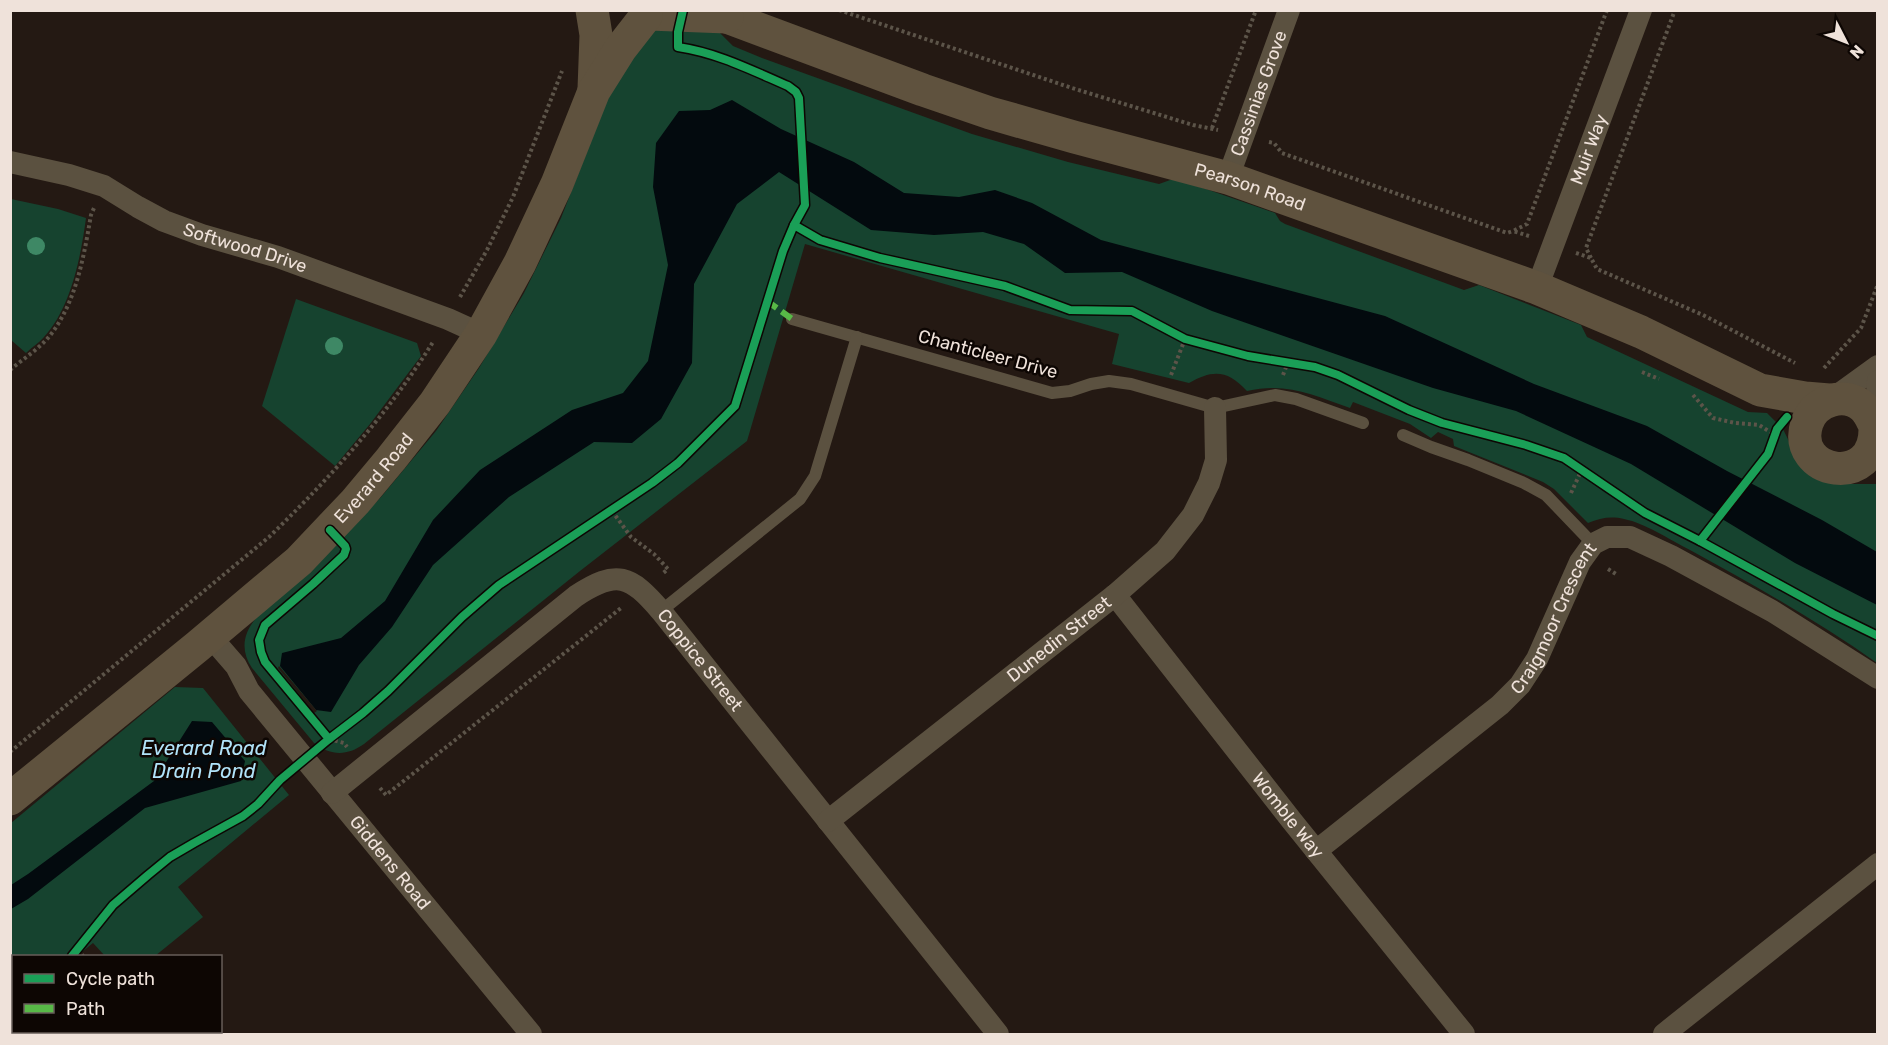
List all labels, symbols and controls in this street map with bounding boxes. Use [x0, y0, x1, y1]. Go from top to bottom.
north arrow [1816, 12, 1876, 72]
street label: Cassinias Grove [1226, 28, 1292, 159]
text: N [1846, 41, 1868, 62]
street label: Muir Way [1566, 111, 1612, 188]
street label: Pearson Road [1192, 159, 1309, 216]
street label: Softwood Drive [180, 218, 310, 278]
street label: Chanticleer Drive [916, 325, 1060, 383]
street label: Everard Road [329, 429, 418, 528]
street label: Craigmoor Crescent [1506, 538, 1601, 699]
street label: Dunedin Street [1002, 591, 1116, 687]
street label: Coppice Street [653, 604, 748, 716]
water label: Everard Road Drain Pond [141, 736, 268, 783]
street label: Womble Way [1247, 768, 1329, 863]
street label: Giddens Road [345, 811, 435, 914]
legend [12, 955, 222, 1033]
text: Cycle path [66, 968, 155, 990]
text: Path [66, 998, 105, 1020]

